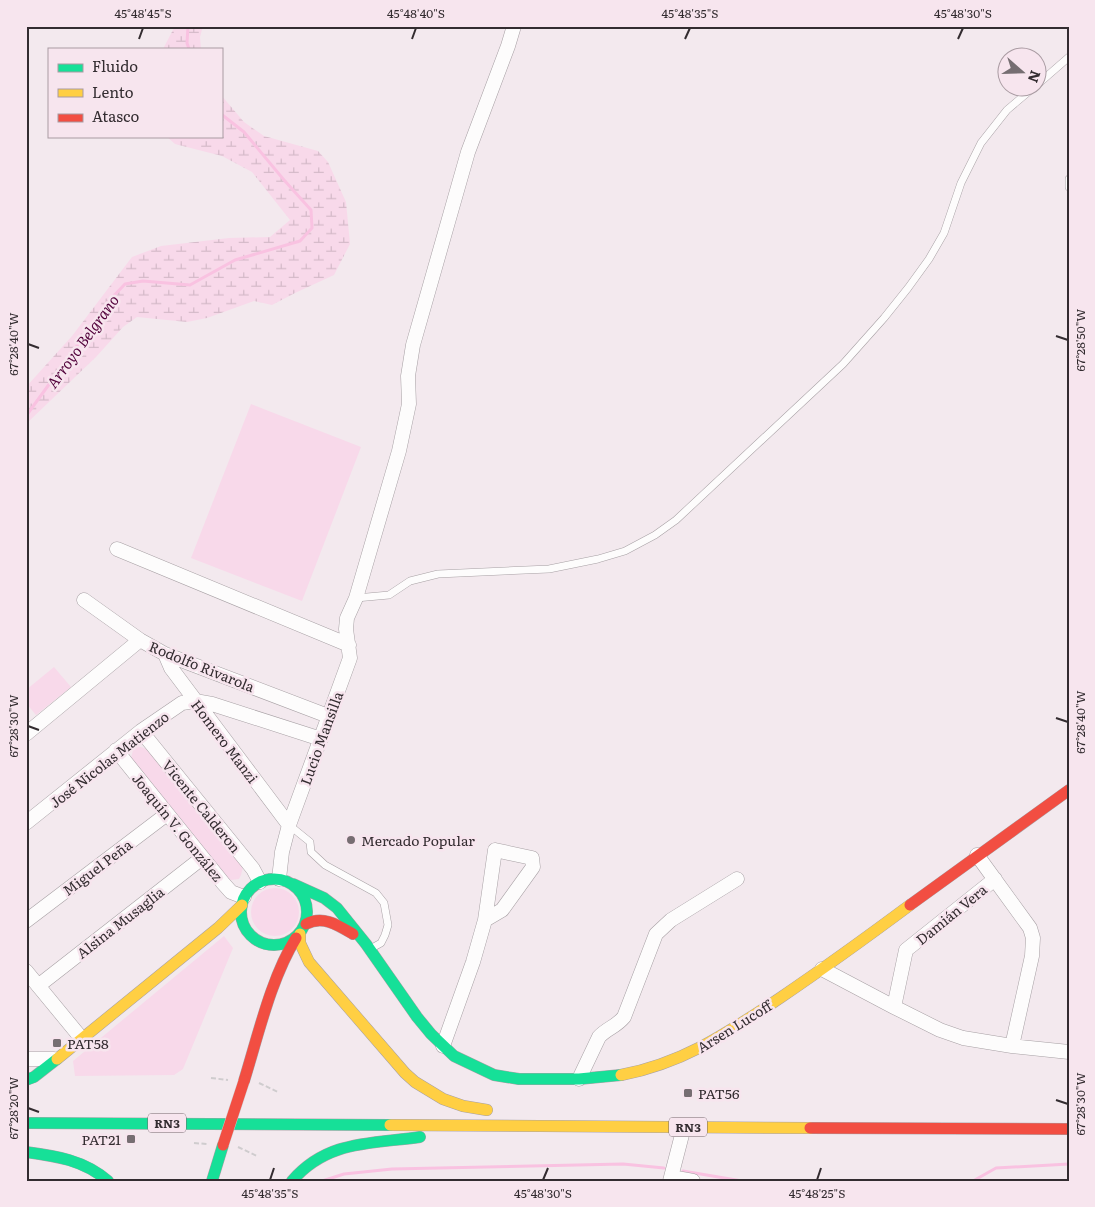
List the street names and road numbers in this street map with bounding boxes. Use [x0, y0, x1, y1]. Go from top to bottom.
street label: Rodolfo Rivarola [146, 636, 258, 696]
street label: Lucio Mansilla [295, 688, 347, 788]
street label: Homero Manzi [187, 695, 263, 787]
street label: José Nicolas Matienzo [45, 706, 173, 812]
street label: Vicente Calderon [158, 755, 246, 857]
street label: Joaquín V. González [128, 769, 228, 885]
street label: Miguel Peña [58, 834, 136, 900]
street label: Damián Vera [911, 879, 991, 949]
street label: Alsina Musaglia [72, 881, 168, 963]
street label: Arsen Lucoff [693, 995, 776, 1057]
road number: RN3 [148, 1114, 186, 1132]
road number: RN3 [669, 1118, 707, 1136]

